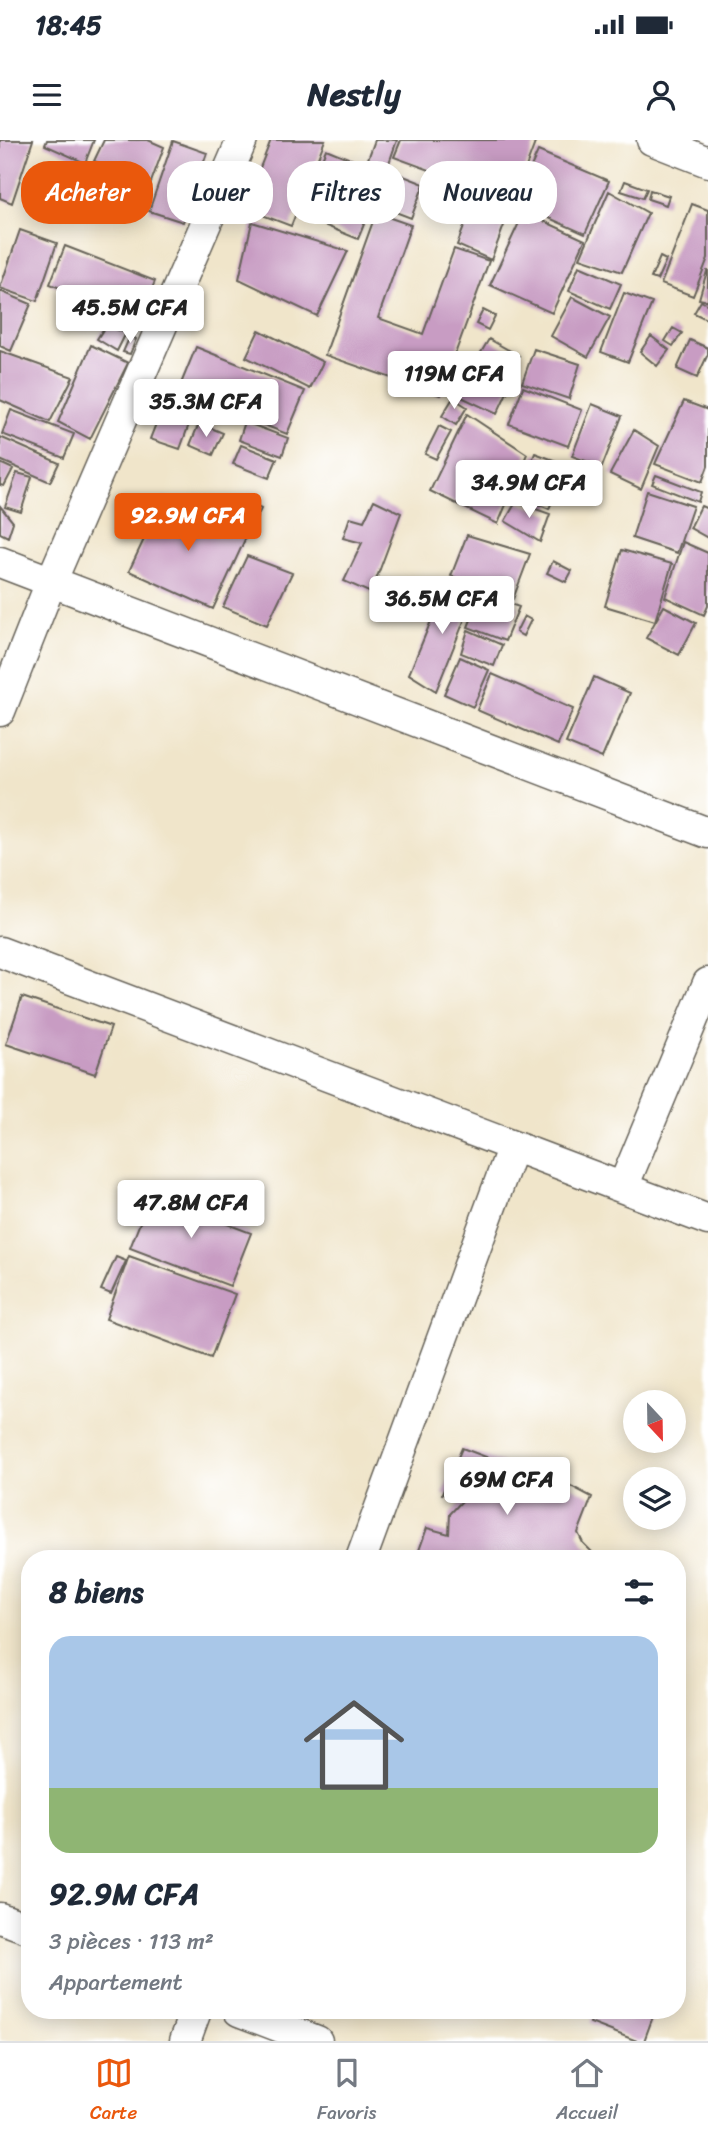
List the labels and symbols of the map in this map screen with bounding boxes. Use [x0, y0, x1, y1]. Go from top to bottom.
pin: 45.5M CFA [50, 286, 210, 345]
pin: 119M CFA [382, 352, 526, 411]
pin: 35.3M CFA [126, 380, 286, 439]
pin: 34.9M CFA [449, 460, 609, 520]
pin: 92.9M CFA [108, 494, 268, 553]
pin: 36.5M CFA [362, 576, 522, 636]
pin: 47.8M CFA [111, 1180, 271, 1240]
north arrow [623, 1390, 686, 1452]
pin: 69M CFA [442, 1458, 572, 1517]

